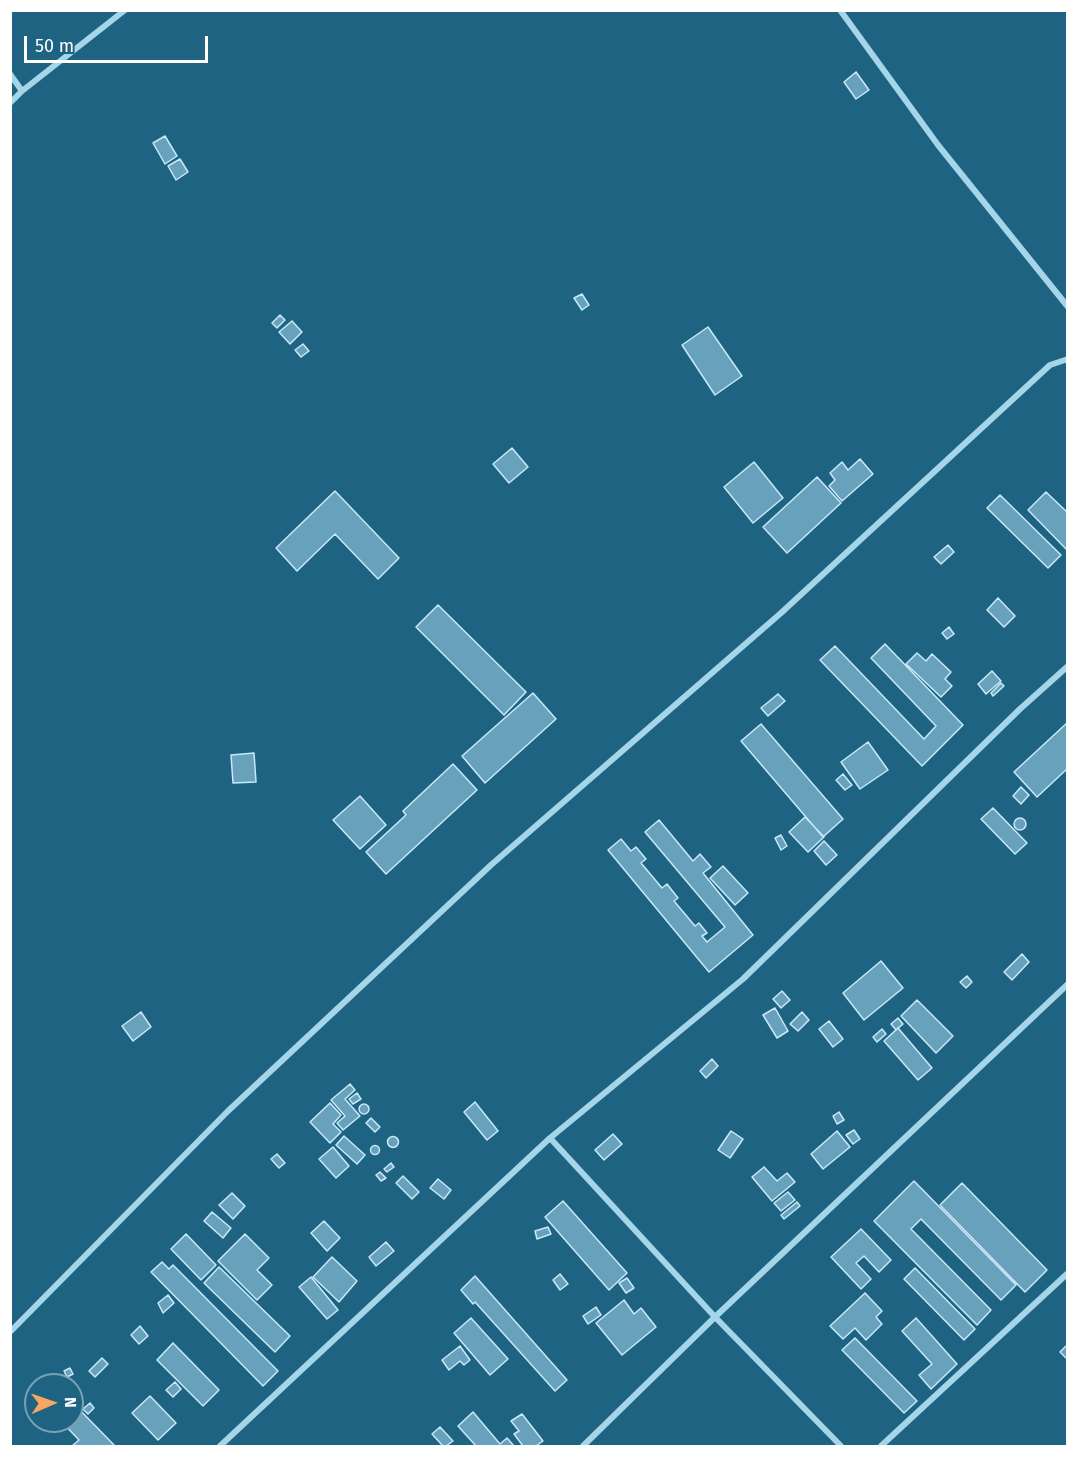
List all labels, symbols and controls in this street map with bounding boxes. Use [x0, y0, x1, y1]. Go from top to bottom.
scale bar [27, 24, 212, 62]
text: 50 m [35, 35, 74, 57]
north arrow [24, 1373, 84, 1433]
text: N [61, 1397, 80, 1408]

